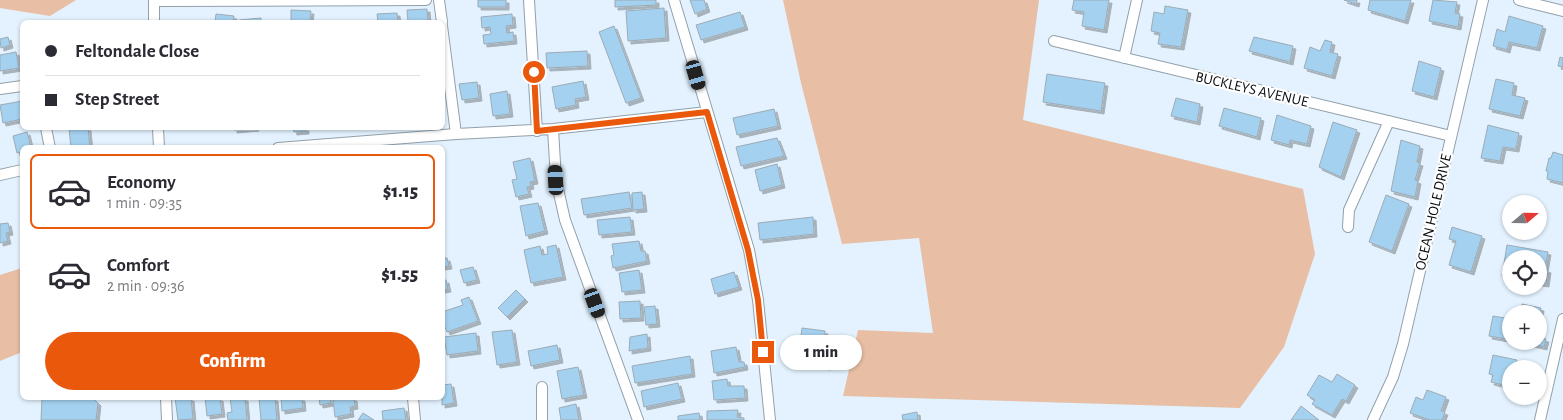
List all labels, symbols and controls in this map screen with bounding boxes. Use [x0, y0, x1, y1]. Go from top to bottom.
text: Feltondale Close [75, 42, 199, 61]
car [684, 59, 707, 91]
route start [523, 61, 545, 83]
street label: BUCKLEYS AVENUE [1194, 69, 1310, 110]
text: Step Street [75, 90, 159, 109]
street label: OCEAN HOLE DRIVE [1413, 152, 1454, 272]
car [547, 165, 564, 195]
icon: car [47, 169, 92, 214]
text: Economy [107, 173, 176, 192]
text: $1.15 [383, 182, 418, 201]
text: 1 min · 09:35 [107, 195, 182, 211]
north arrow [1502, 195, 1548, 240]
map controls [1502, 195, 1547, 405]
button: locate [1502, 250, 1547, 295]
icon: car [47, 252, 92, 297]
text: Comfort [107, 256, 169, 275]
text: $1.55 [381, 265, 418, 284]
text: 2 min · 09:36 [107, 278, 185, 294]
car [582, 286, 607, 320]
button: + [1502, 305, 1547, 350]
button: Confirm [45, 332, 420, 390]
callout: 1 min [780, 334, 863, 370]
route end [752, 341, 774, 363]
text: 1 min [804, 344, 838, 360]
button: − [1502, 360, 1547, 405]

